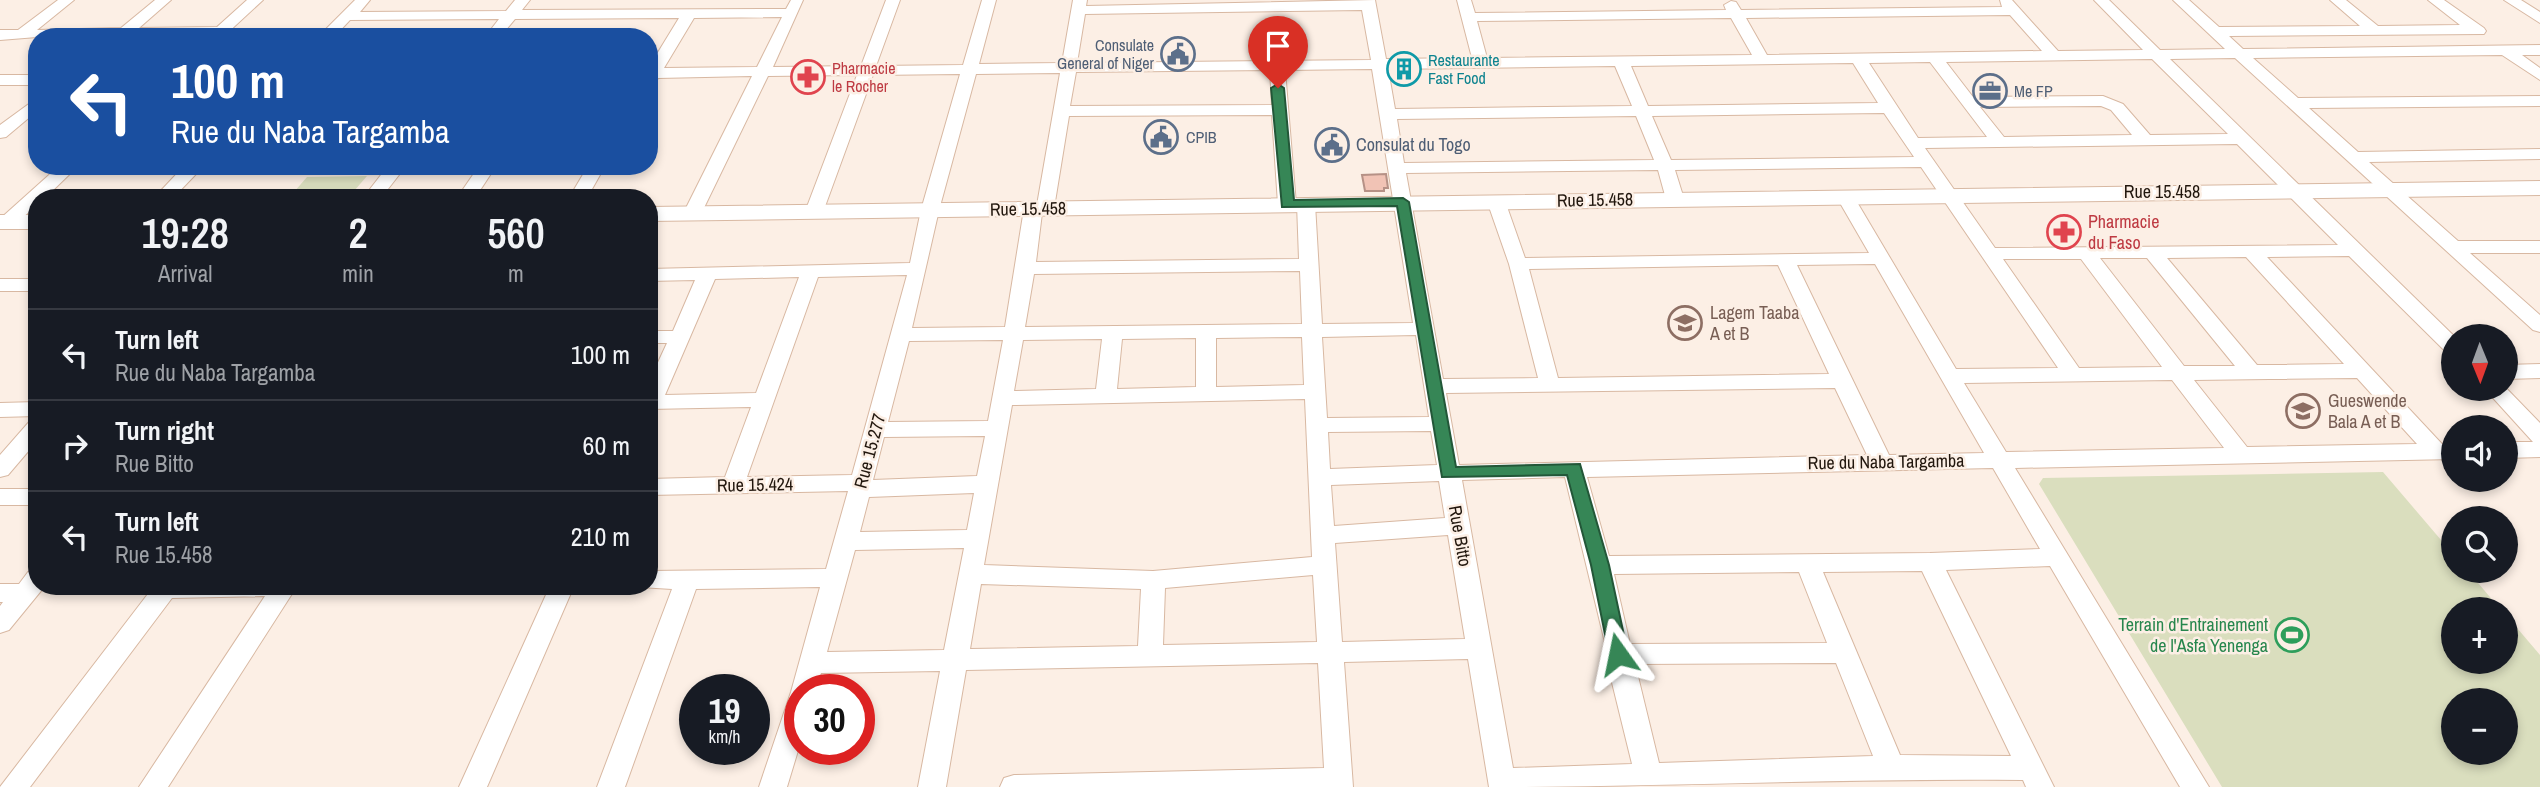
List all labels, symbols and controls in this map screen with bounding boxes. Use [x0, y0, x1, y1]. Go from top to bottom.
pin [1248, 16, 1308, 88]
icon: arrive [1259, 27, 1297, 65]
place label: Consulate General of Niger [1057, 34, 1155, 74]
public building icon: Consulate General of Niger [1159, 35, 1197, 73]
text: 100 m [171, 47, 285, 113]
place label: Restaurante Fast Food [1428, 49, 1499, 89]
building icon: Restaurante Fast Food [1385, 50, 1423, 88]
icon: left [56, 56, 147, 147]
place label: Pharmacie le Rocher [832, 57, 895, 97]
pharmacy icon: Pharmacie le Rocher [789, 58, 827, 96]
office icon: Me FP [1971, 72, 2009, 110]
place label: Me FP [2014, 80, 2053, 102]
text: Rue du Naba Targamba [171, 110, 450, 153]
public building icon: CPIB [1142, 118, 1180, 156]
place label: CPIB [1186, 126, 1217, 148]
public building icon: Consulat du Togo [1313, 126, 1351, 164]
place label: Consulat du Togo [1356, 132, 1471, 157]
street label: Rue 15.458 [2124, 179, 2200, 204]
street label: Rue 15.458 [1557, 186, 1633, 213]
street label: Rue 15.458 [990, 195, 1066, 222]
text: 19:28 [141, 205, 229, 261]
text: 2 [348, 205, 368, 261]
text: 560 [487, 205, 545, 261]
place label: Pharmacie du Faso [2088, 209, 2159, 255]
pharmacy icon: Pharmacie du Faso [2045, 213, 2083, 251]
text: Arrival [158, 258, 212, 289]
text: min [342, 258, 374, 289]
text: m [508, 258, 524, 289]
place label: Lagem Taaba A et B [1709, 300, 1799, 346]
school or university icon: Lagem Taaba A et B [1666, 304, 1704, 342]
text: Turn left [115, 322, 199, 357]
north arrow [2441, 324, 2518, 401]
map controls [2441, 324, 2518, 765]
icon: left [56, 336, 94, 374]
text: 100 m [571, 337, 630, 372]
text: Rue du Naba Targamba [115, 357, 315, 388]
place label: Gueswende Bala A et B [2328, 388, 2407, 434]
school or university icon: Gueswende Bala A et B [2284, 392, 2322, 430]
street label: Rue 15.277 [848, 411, 891, 491]
text: Turn right [115, 413, 214, 448]
button: sound [2441, 415, 2518, 492]
icon: right [56, 427, 94, 465]
text: 60 m [583, 428, 630, 463]
text: Rue Bitto [115, 448, 194, 479]
street label: Rue du Naba Targamba [1807, 448, 1965, 475]
street label: Rue 15.424 [717, 471, 793, 498]
street label: Rue Bitto [1443, 503, 1478, 568]
text: Turn left [115, 504, 199, 539]
button: search [2441, 506, 2518, 583]
icon: left [56, 518, 94, 556]
text: 210 m [571, 519, 630, 554]
text: Rue 15.458 [115, 539, 213, 570]
button: + [2441, 597, 2518, 674]
place label: Terrain d'Entrainement de l'Asfa Yenenga [2118, 612, 2268, 658]
sports icon: Terrain d'Entrainement de l'Asfa Yenenga [2273, 616, 2311, 654]
position arrow [1581, 617, 1655, 691]
speed limit sign: 30 [784, 674, 875, 765]
text: 19 [709, 687, 740, 734]
button: − [2441, 688, 2518, 765]
text: km/h [709, 724, 741, 749]

